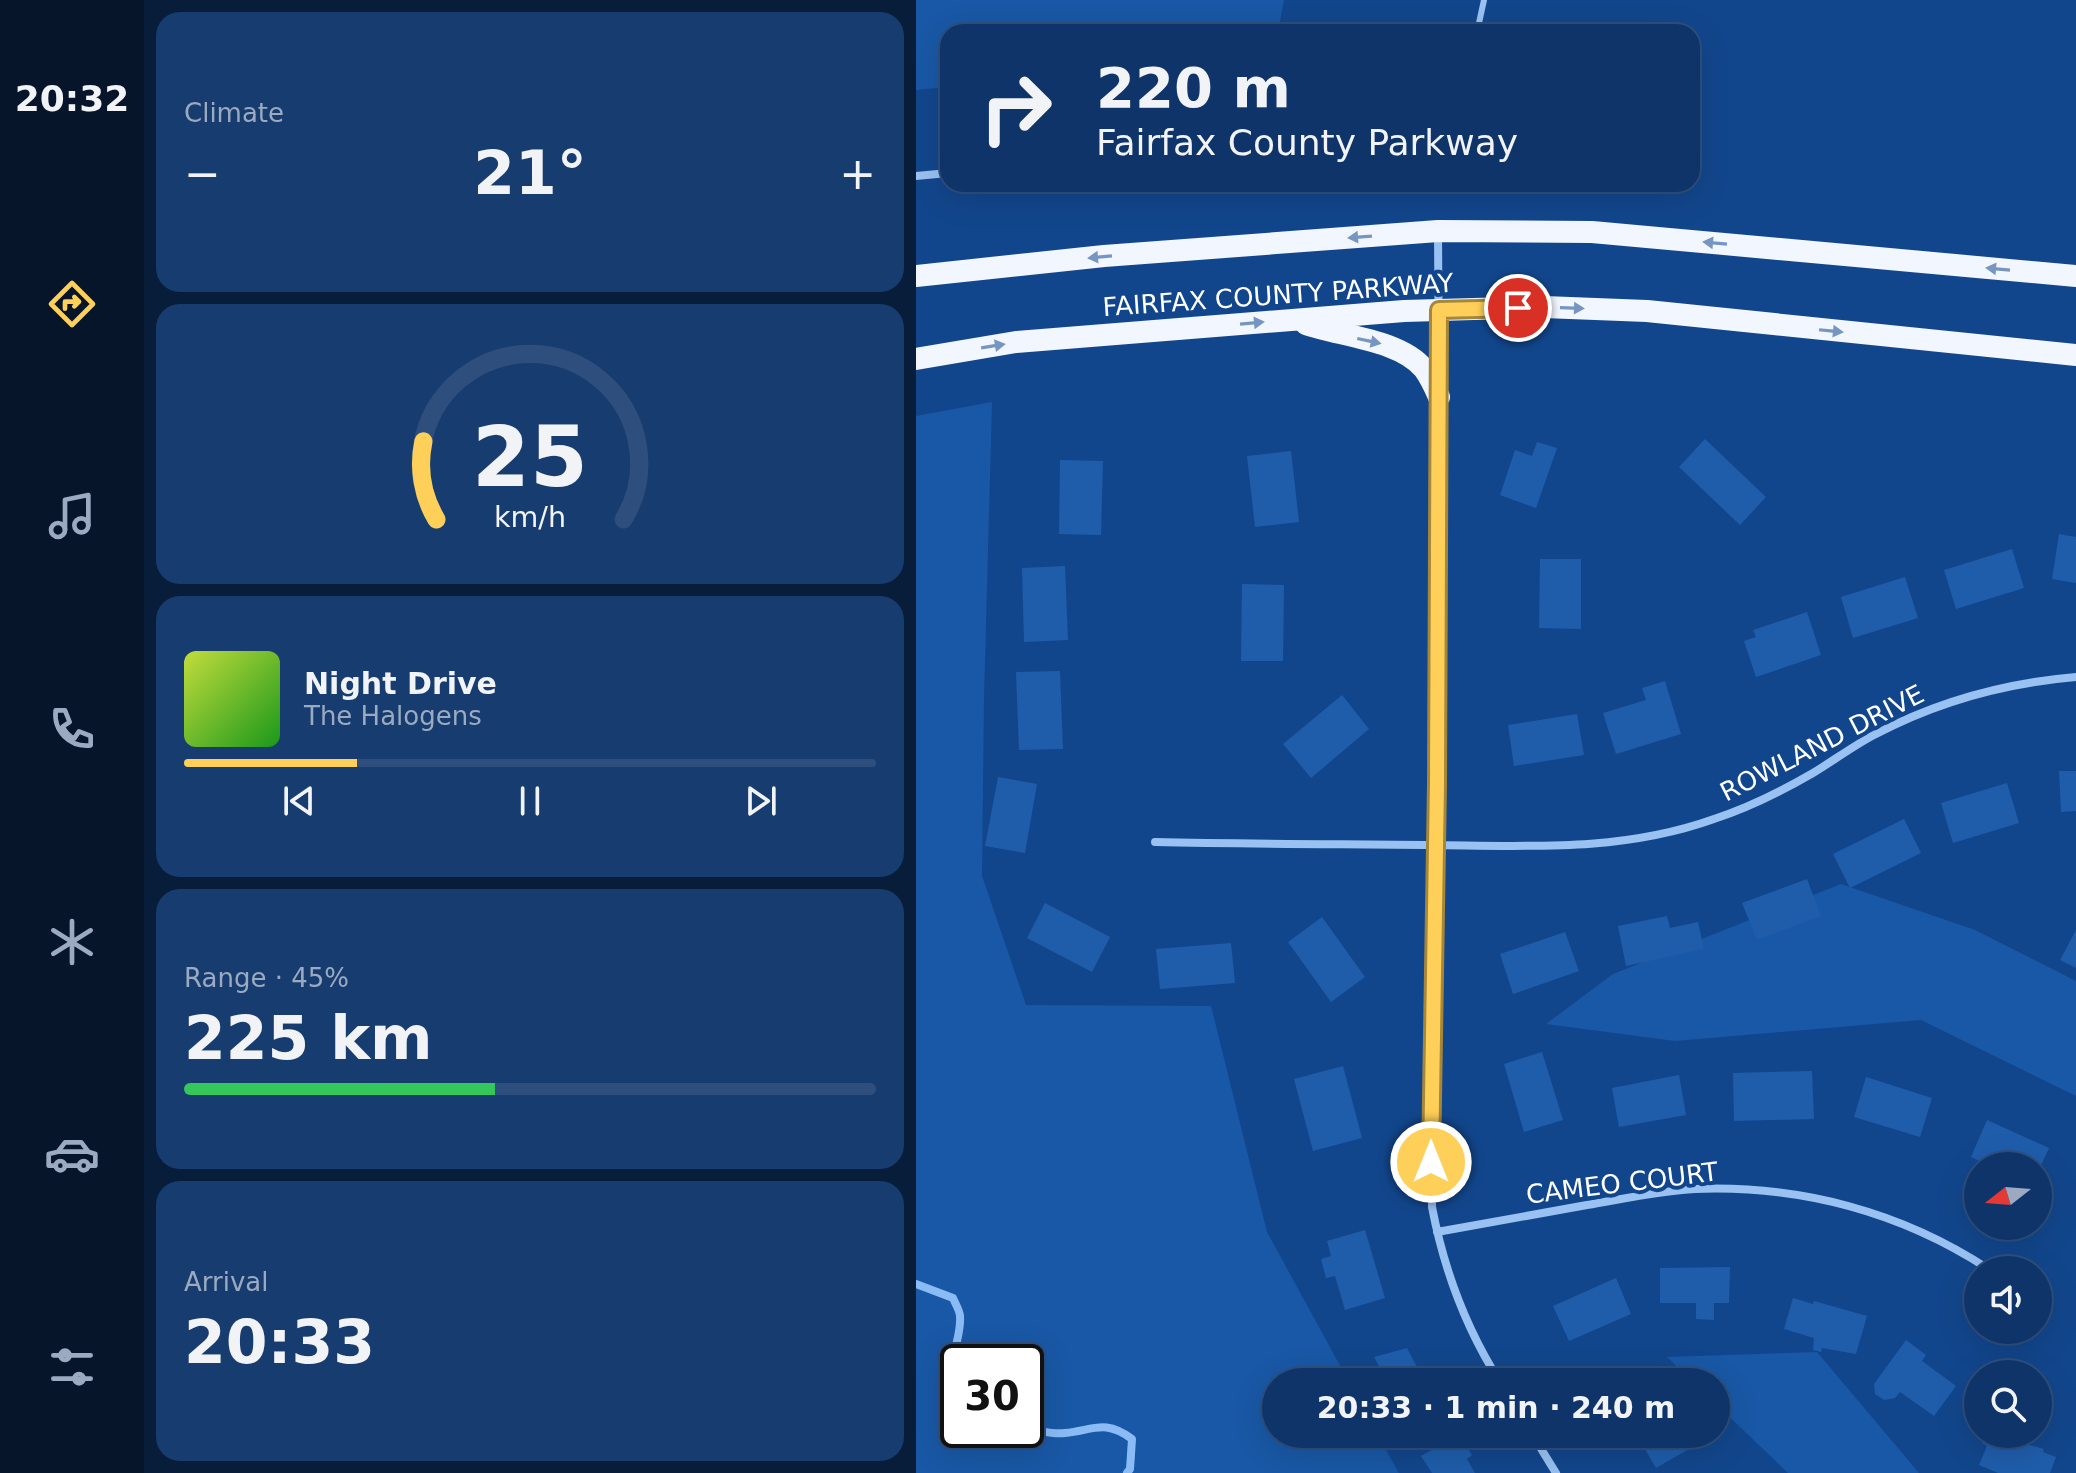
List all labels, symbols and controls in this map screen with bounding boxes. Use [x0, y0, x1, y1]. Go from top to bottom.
text: 220 m [1096, 55, 1291, 120]
icon: right [964, 56, 1068, 160]
text: 20:32 [15, 78, 129, 119]
text: Climate [184, 98, 284, 128]
text: Fairfax County Parkway [1096, 122, 1518, 163]
text: 21° [473, 138, 587, 208]
text: − [184, 148, 221, 199]
text: + [839, 148, 876, 199]
one-way arrow [1347, 231, 1372, 244]
one-way arrow [1702, 237, 1727, 250]
one-way arrow [1088, 250, 1113, 263]
one-way arrow [1985, 262, 2010, 275]
street label: FAIRFAX COUNTY PARKWAY [1102, 268, 1455, 322]
pin [1484, 274, 1552, 342]
icon: directions [44, 276, 100, 332]
icon: arrive [1496, 286, 1540, 330]
one-way arrow [1560, 302, 1585, 315]
one-way arrow [1240, 317, 1265, 330]
one-way arrow [1819, 325, 1844, 338]
one-way arrow [1357, 335, 1382, 348]
one-way arrow [981, 339, 1006, 352]
text: 25 [472, 409, 588, 506]
icon: music [44, 488, 100, 544]
text: km/h [494, 500, 566, 534]
text: Night Drive [304, 666, 497, 701]
street label: ROWLAND DRIVE [1715, 679, 1929, 807]
icon: phone [44, 701, 100, 757]
text: The Halogens [304, 701, 482, 731]
icon: previous [277, 779, 321, 823]
icon: pause [508, 779, 552, 823]
icon: next [739, 779, 783, 823]
icon: climate [44, 914, 100, 970]
text: Range · 45% [184, 963, 349, 993]
text: 225 km [184, 1003, 433, 1073]
position arrow [1389, 1120, 1473, 1204]
icon: car [44, 1126, 100, 1182]
north arrow [1964, 1152, 2052, 1240]
map controls [1964, 1152, 2052, 1448]
street label: CAMEO COURT [1524, 1156, 1720, 1210]
button: sound [1964, 1256, 2052, 1344]
text: Arrival [184, 1267, 268, 1297]
text: 20:33 [184, 1307, 375, 1377]
icon: filters [44, 1339, 100, 1395]
speed limit sign: 30 [940, 1344, 1044, 1448]
button: search [1964, 1360, 2052, 1448]
text: 20:33 · 1 min · 240 m [1317, 1390, 1675, 1425]

